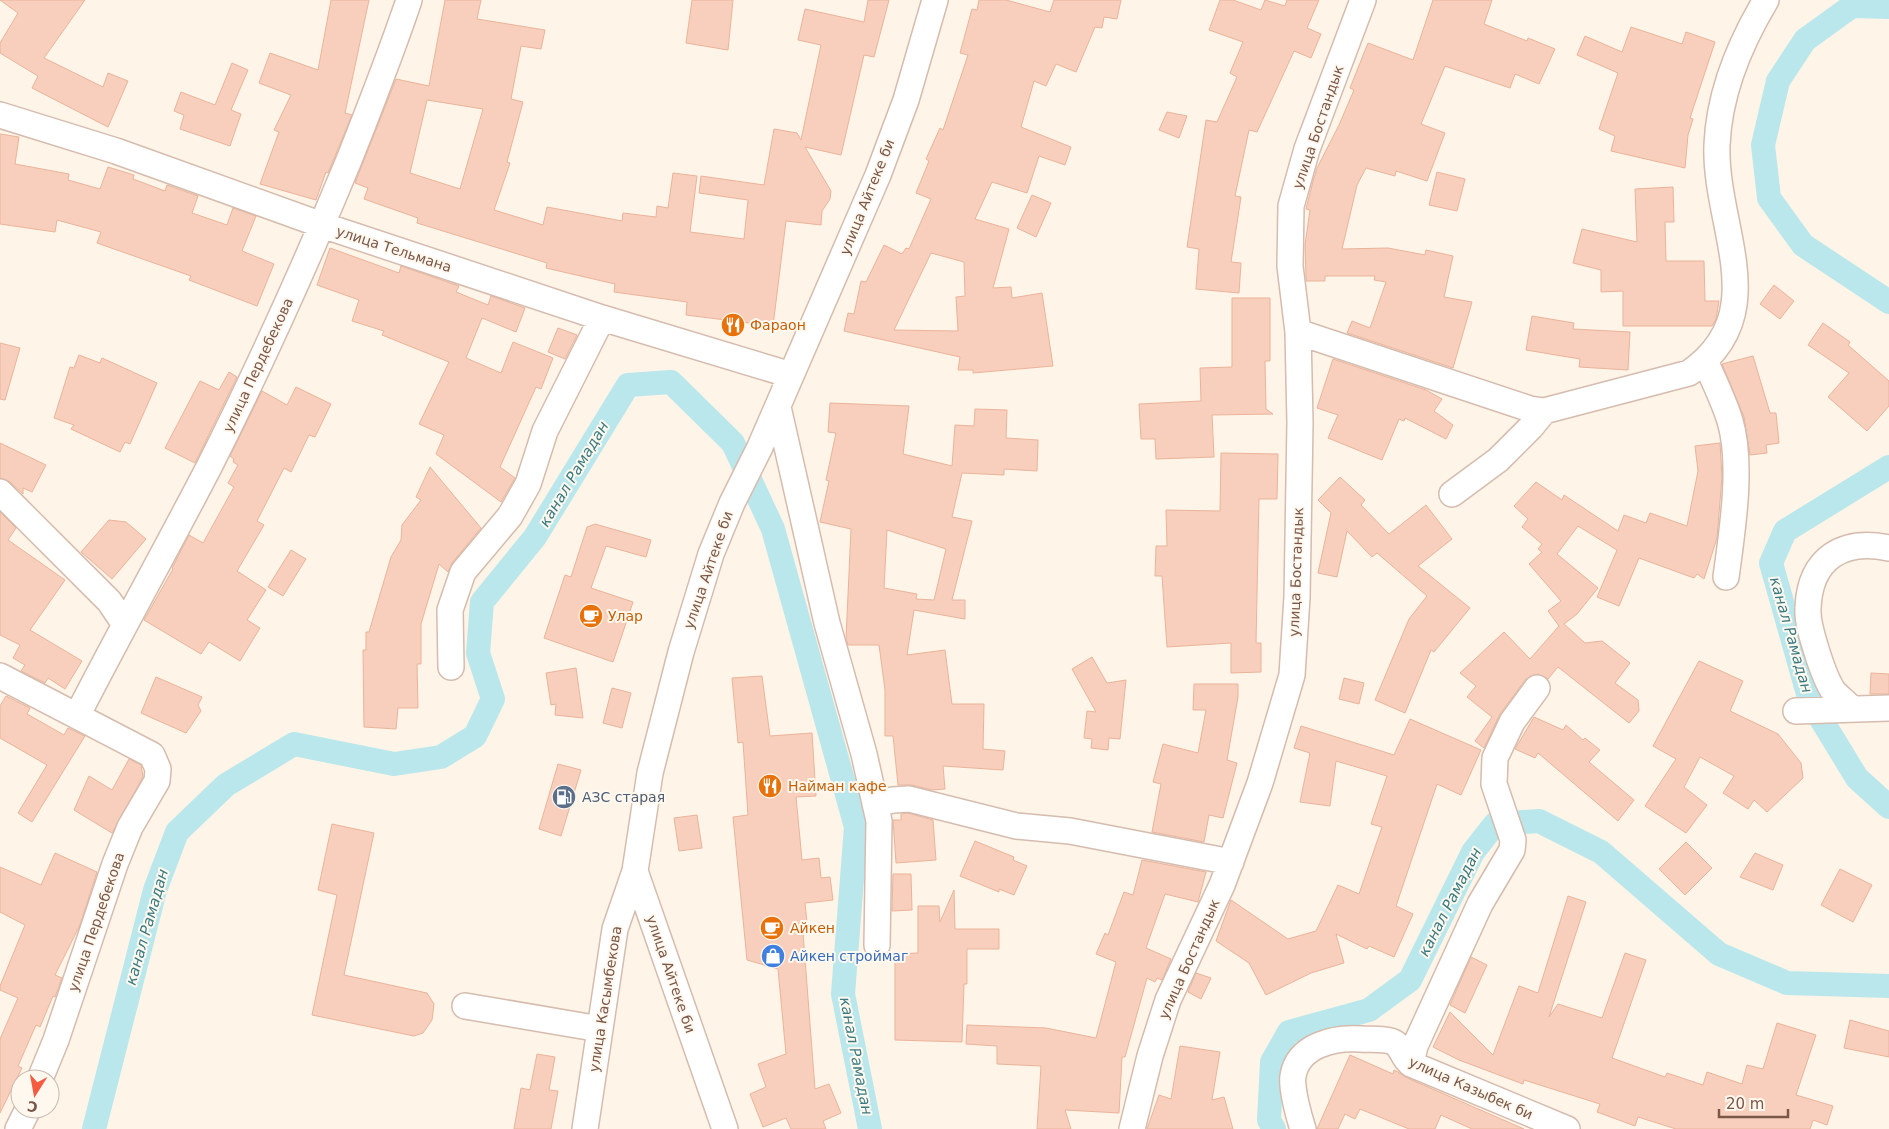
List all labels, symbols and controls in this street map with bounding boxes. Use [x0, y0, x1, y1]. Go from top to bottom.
street label: улица Бостандык [1289, 63, 1347, 191]
street label: улица Айтеке би [836, 137, 898, 257]
street label: улица Тельмана [334, 223, 454, 275]
street label: улица Пердебекова [220, 295, 296, 435]
restaurant icon: Фараон [720, 312, 746, 338]
place label: Фараон [750, 317, 806, 333]
water label: канал Рамадан [535, 418, 613, 530]
street label: улица Бостандык [1286, 507, 1306, 637]
street label: улица Айтеке би [680, 509, 736, 631]
water label: канал Рамадан [1766, 575, 1816, 695]
cafe icon: Улар [578, 603, 604, 629]
place label: Улар [608, 608, 643, 624]
restaurant icon: Найман кафе [757, 773, 783, 799]
place label: Найман кафе [788, 778, 887, 794]
fuel station icon: АЗС старая [551, 784, 577, 810]
place label: АЗС старая [582, 789, 665, 805]
water label: канал Рамадан [1415, 844, 1485, 959]
street label: улица Пердебекова [65, 850, 127, 994]
water label: канал Рамадан [122, 867, 172, 987]
street label: улица Бостандык [1155, 896, 1223, 1022]
street label: улица Айтеке би [643, 913, 699, 1035]
cafe icon: Айкен [759, 915, 785, 941]
place label: Айкен [790, 920, 835, 936]
street label: улица Касымбекова [586, 925, 624, 1073]
shop icon: Айкен строймаг [760, 943, 786, 969]
place label: Айкен строймаг [790, 948, 908, 964]
water label: канал Рамадан [836, 996, 876, 1117]
street label: улица Казыбек би [1407, 1053, 1535, 1123]
north arrow [10, 1069, 60, 1119]
scale bar [1719, 1086, 1788, 1118]
text: 20 m [1726, 1095, 1764, 1113]
text: С [26, 1098, 39, 1116]

